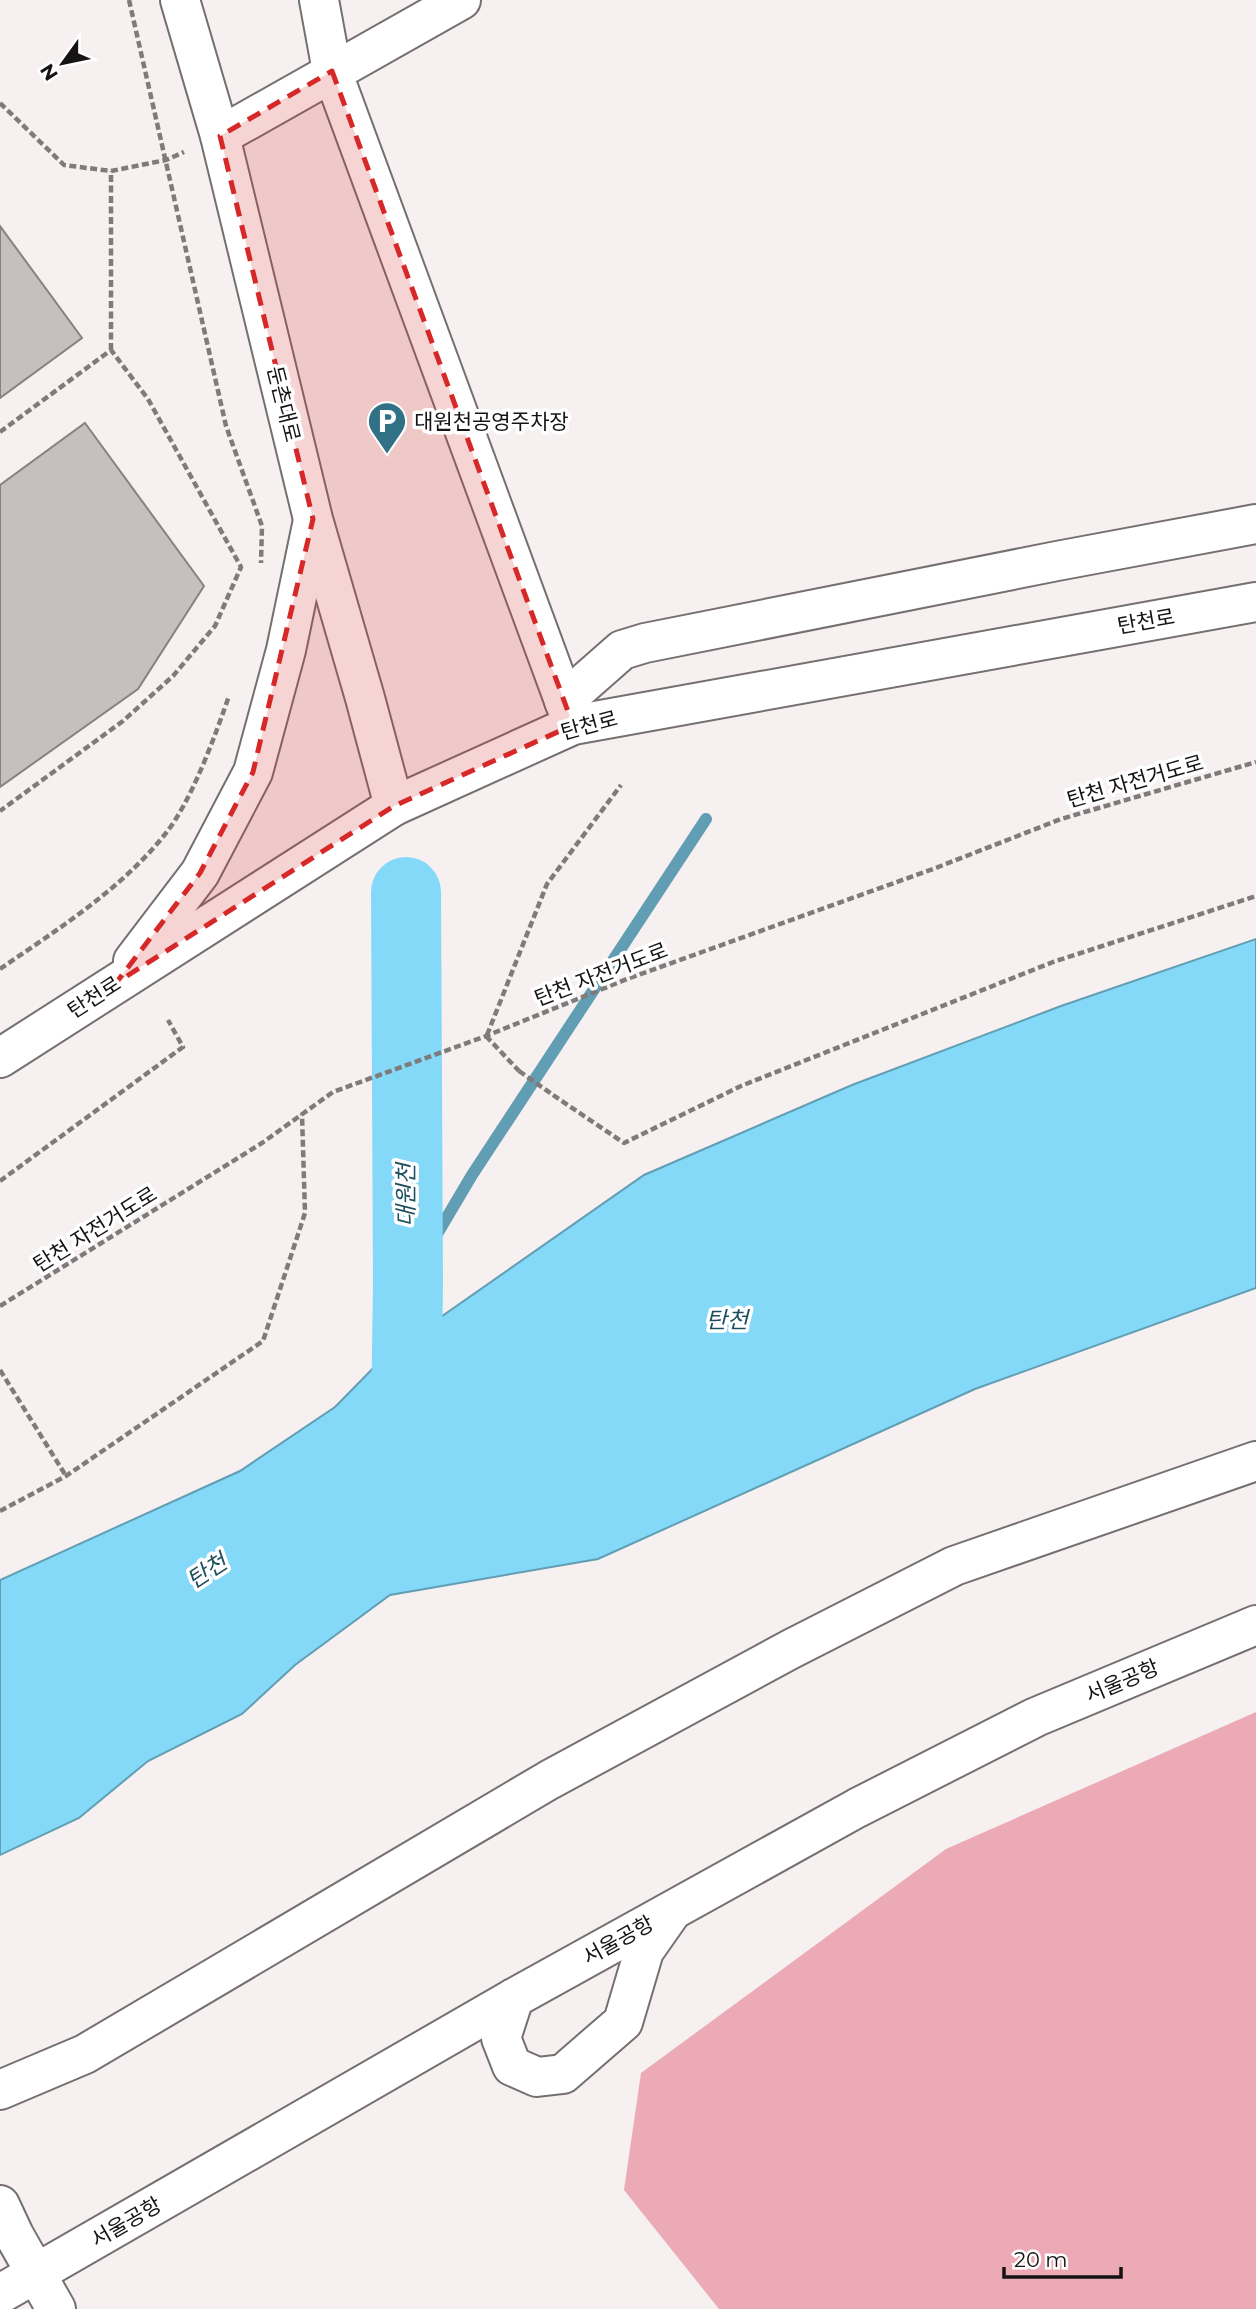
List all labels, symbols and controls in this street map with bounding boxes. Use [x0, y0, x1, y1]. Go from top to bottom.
north arrow [28, 28, 98, 98]
text: N [35, 59, 63, 85]
street label: 둔촌대로 [263, 363, 305, 445]
parking icon: 대원천공영주차장 [366, 400, 408, 455]
place label: 대원천공영주차장 [414, 409, 569, 434]
street label: 탄천로 [1115, 604, 1177, 638]
street label: 탄천로 [558, 705, 620, 745]
street label: 탄천 자전거도로 [1064, 750, 1206, 812]
street label: 탄천 자전거도로 [531, 937, 671, 1011]
street label: 탄천로 [63, 971, 125, 1023]
water label: 대원천 [392, 1160, 420, 1227]
street label: 탄천 자전거도로 [29, 1181, 161, 1277]
water label: 탄천 [706, 1306, 751, 1334]
water label: 탄천 [182, 1546, 235, 1594]
street label: 서울공항 [1082, 1654, 1162, 1708]
street label: 서울공항 [578, 1910, 658, 1970]
street label: 서울공항 [86, 2192, 166, 2252]
scale bar [1004, 2236, 1121, 2280]
text: 20 m [1014, 2247, 1068, 2272]

